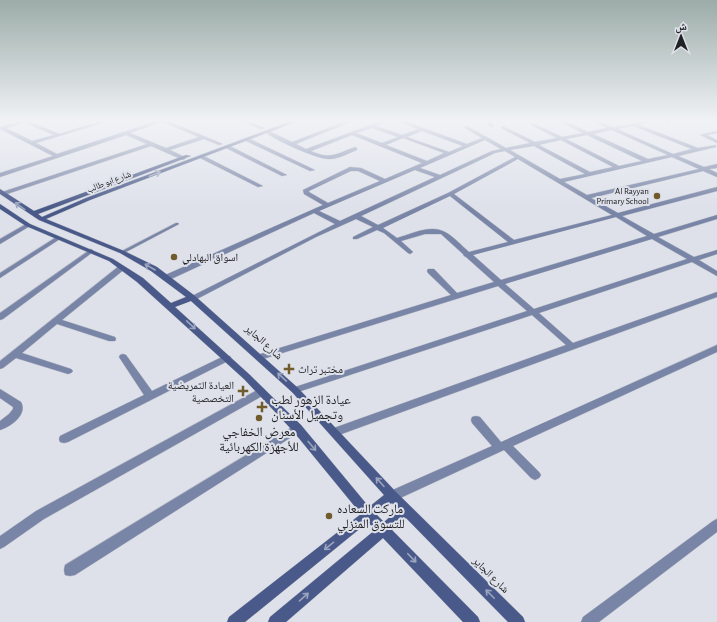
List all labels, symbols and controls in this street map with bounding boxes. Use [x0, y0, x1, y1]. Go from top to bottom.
north arrow [661, 16, 701, 56]
text: ش [675, 21, 687, 34]
street label: شارع ابو طالب [86, 169, 133, 195]
one-way arrow [149, 170, 161, 178]
place label: Al Rayyan Primary School [596, 187, 649, 206]
marker: Al Rayyan Primary School [652, 191, 662, 201]
one-way arrow [15, 202, 26, 210]
marker: اسواق البهادلي [169, 252, 179, 262]
place label: اسواق البهادلي [182, 252, 238, 265]
one-way arrow [144, 263, 156, 271]
one-way arrow [186, 320, 196, 330]
street label: شارع الجاير [242, 322, 285, 362]
marker: مختبر تراث [283, 363, 295, 375]
place label: مختبر تراث [298, 364, 343, 375]
one-way arrow [277, 373, 287, 382]
place label: العيادة التمريضية التخصصية [168, 380, 234, 404]
marker: العيادة التمريضية التخصصية [237, 385, 249, 397]
place label: عيادة الزهور لطب وتجميل الأسنان [271, 394, 351, 423]
marker: عيادة الزهور لطب وتجميل الأسنان [256, 401, 268, 413]
marker: معرض الخفاجي للأجهزة الكهربائية [254, 413, 264, 423]
place label: معرض الخفاجي للأجهزة الكهربائية [219, 426, 299, 455]
one-way arrow [308, 441, 317, 452]
one-way arrow [376, 478, 385, 488]
place label: ماركت السعاده للتسوق المنزلي [337, 503, 405, 534]
marker: ماركت السعاده للتسوق المنزلي [324, 511, 334, 521]
one-way arrow [323, 542, 334, 550]
one-way arrow [407, 553, 417, 563]
street label: شارع الجاير [469, 554, 511, 596]
one-way arrow [486, 589, 495, 599]
one-way arrow [299, 592, 310, 601]

